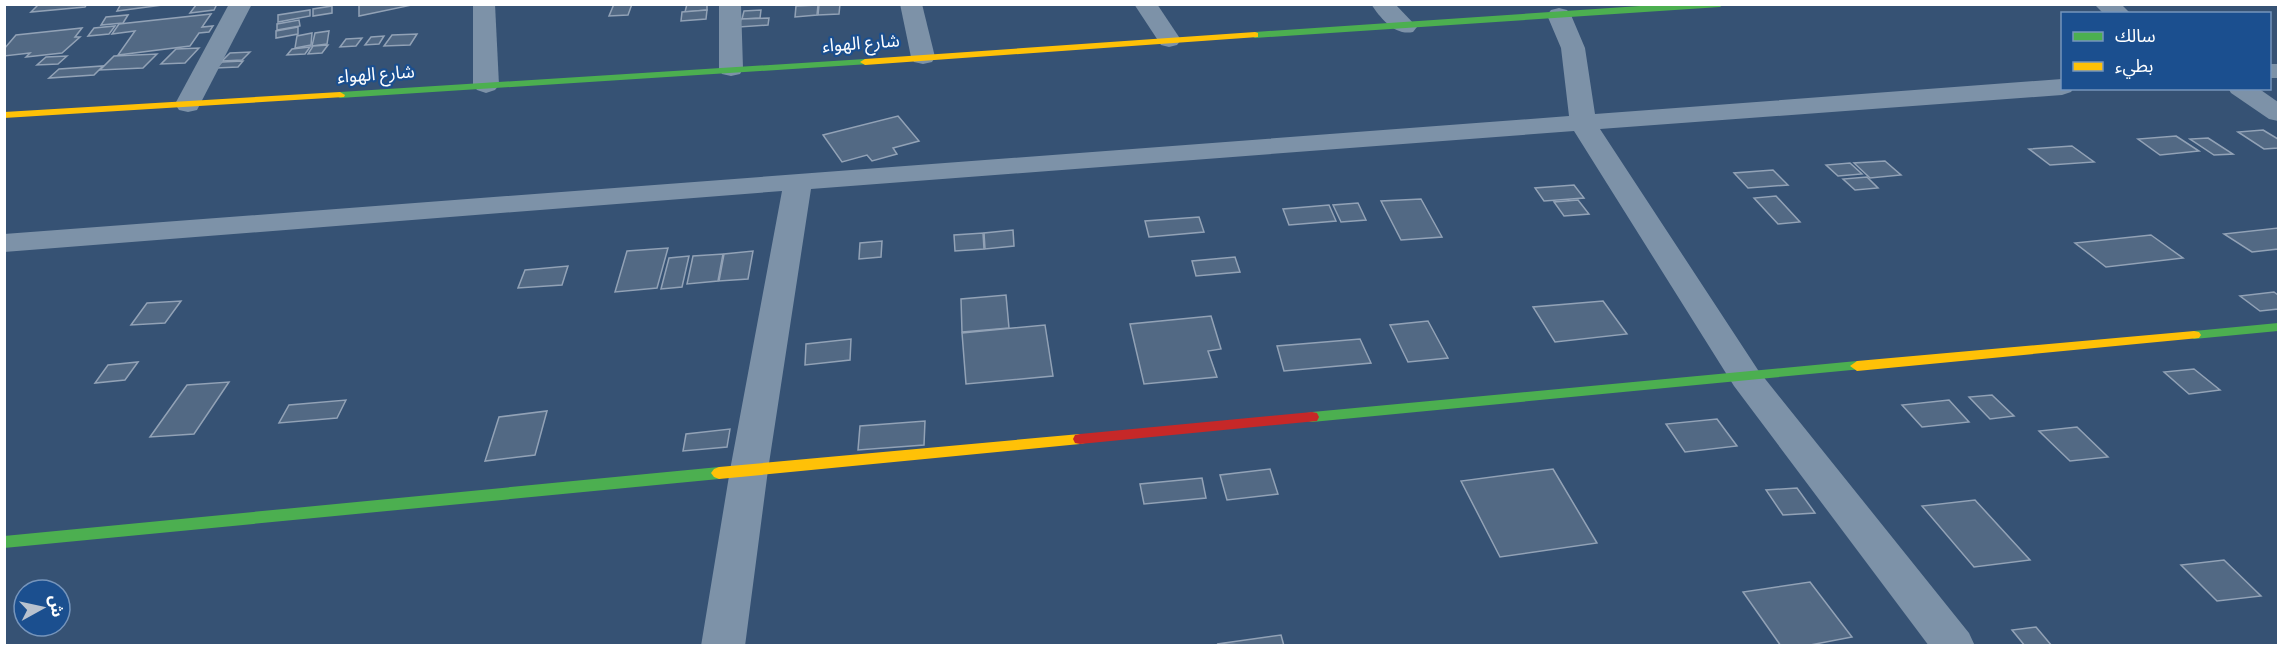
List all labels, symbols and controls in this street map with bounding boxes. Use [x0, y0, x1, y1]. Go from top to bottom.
legend [2061, 12, 2271, 90]
text: سالك [2115, 25, 2156, 47]
street label: شارع الهواء [822, 29, 901, 60]
text: بطيء [2115, 55, 2153, 79]
street label: شارع الهواء [337, 60, 416, 91]
north arrow [12, 578, 72, 638]
text: ش [45, 594, 67, 618]

